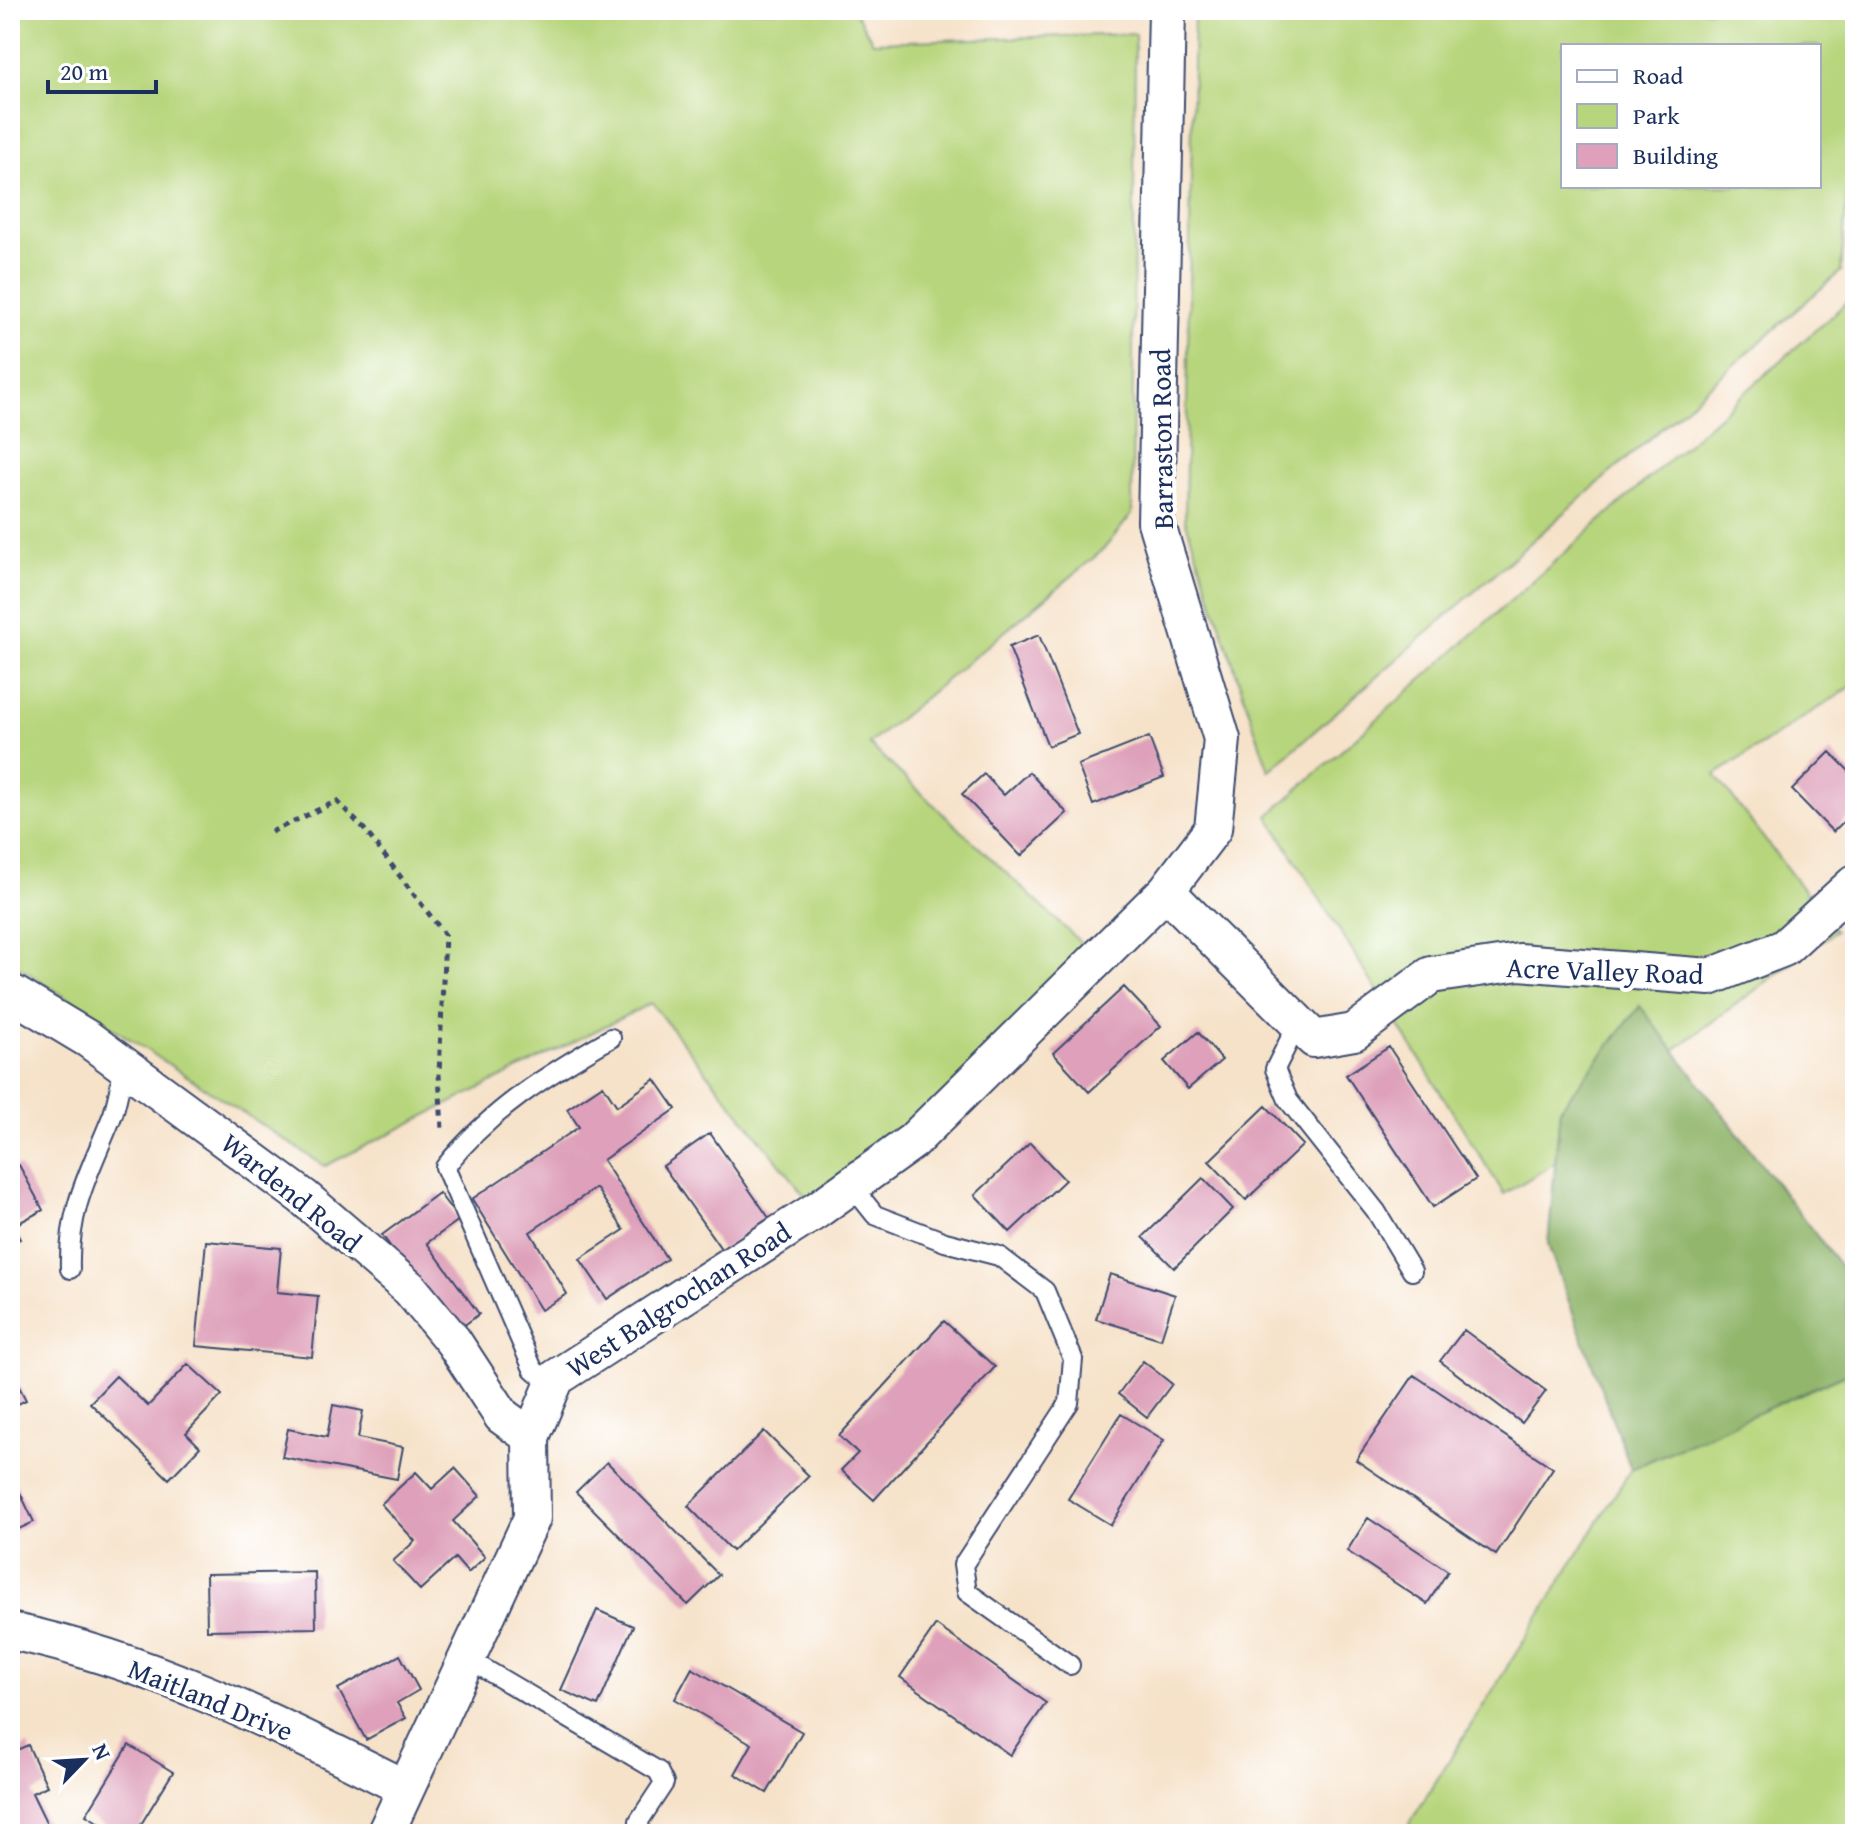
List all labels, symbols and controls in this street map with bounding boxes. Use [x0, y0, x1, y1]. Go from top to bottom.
scale bar [48, 44, 156, 94]
legend [1561, 44, 1821, 188]
text: 20 m [60, 54, 108, 89]
text: Road [1633, 58, 1683, 93]
text: Park [1633, 98, 1680, 133]
text: Building [1633, 138, 1718, 173]
street label: Barraston Road [1139, 348, 1183, 530]
street label: Acre Valley Road [1506, 946, 1704, 994]
street label: Wardend Road [213, 1122, 371, 1262]
street label: West Balgrochan Road [557, 1211, 799, 1387]
street label: Maitland Drive [122, 1647, 300, 1751]
north arrow [44, 1720, 124, 1800]
text: N [85, 1738, 120, 1765]

